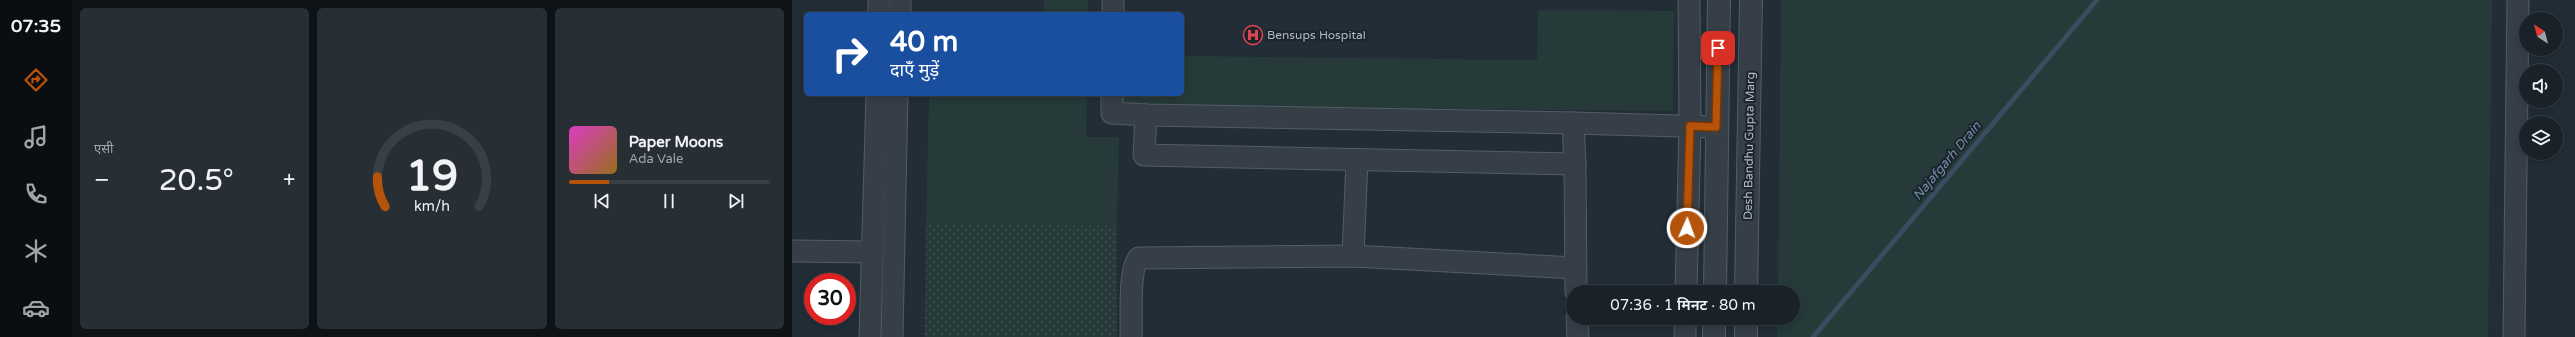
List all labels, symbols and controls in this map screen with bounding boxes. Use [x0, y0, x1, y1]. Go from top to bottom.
north arrow [2519, 12, 2563, 56]
map controls [2519, 12, 2563, 160]
text: 07:35 [11, 15, 61, 37]
hospital icon: Bensups Hospital [1242, 24, 1264, 46]
text: 40 m [890, 25, 958, 59]
icon: right [824, 28, 876, 80]
place label: Bensups Hospital [1267, 28, 1366, 42]
pin [1701, 31, 1735, 65]
icon: arrive [1707, 37, 1729, 59]
text: दाएँ मुड़ें [890, 59, 939, 81]
button: sound [2519, 64, 2563, 108]
icon: directions [22, 66, 50, 94]
street label: Desh Bandhu Gupta Marg [1741, 72, 1757, 220]
button: layers [2519, 116, 2563, 160]
water label: Najafgarh Drain [1909, 118, 1985, 204]
icon: music [22, 123, 50, 151]
text: Paper Moons [629, 133, 723, 151]
text: एसी [94, 141, 113, 157]
text: 19 [406, 151, 458, 201]
text: Ada Vale [629, 151, 683, 167]
text: 20.5° [159, 162, 234, 199]
text: − [94, 167, 110, 193]
text: + [283, 167, 295, 193]
icon: phone [22, 180, 50, 208]
icon: previous [591, 190, 613, 212]
icon: pause [658, 190, 680, 212]
icon: next [725, 190, 747, 212]
text: km/h [414, 197, 450, 214]
position arrow [1666, 207, 1708, 249]
icon: climate [22, 237, 50, 265]
speed limit sign: 30 [804, 273, 856, 325]
icon: car [22, 294, 50, 322]
text: 07:36 · 1 मिनट · 80 m [1610, 296, 1756, 314]

